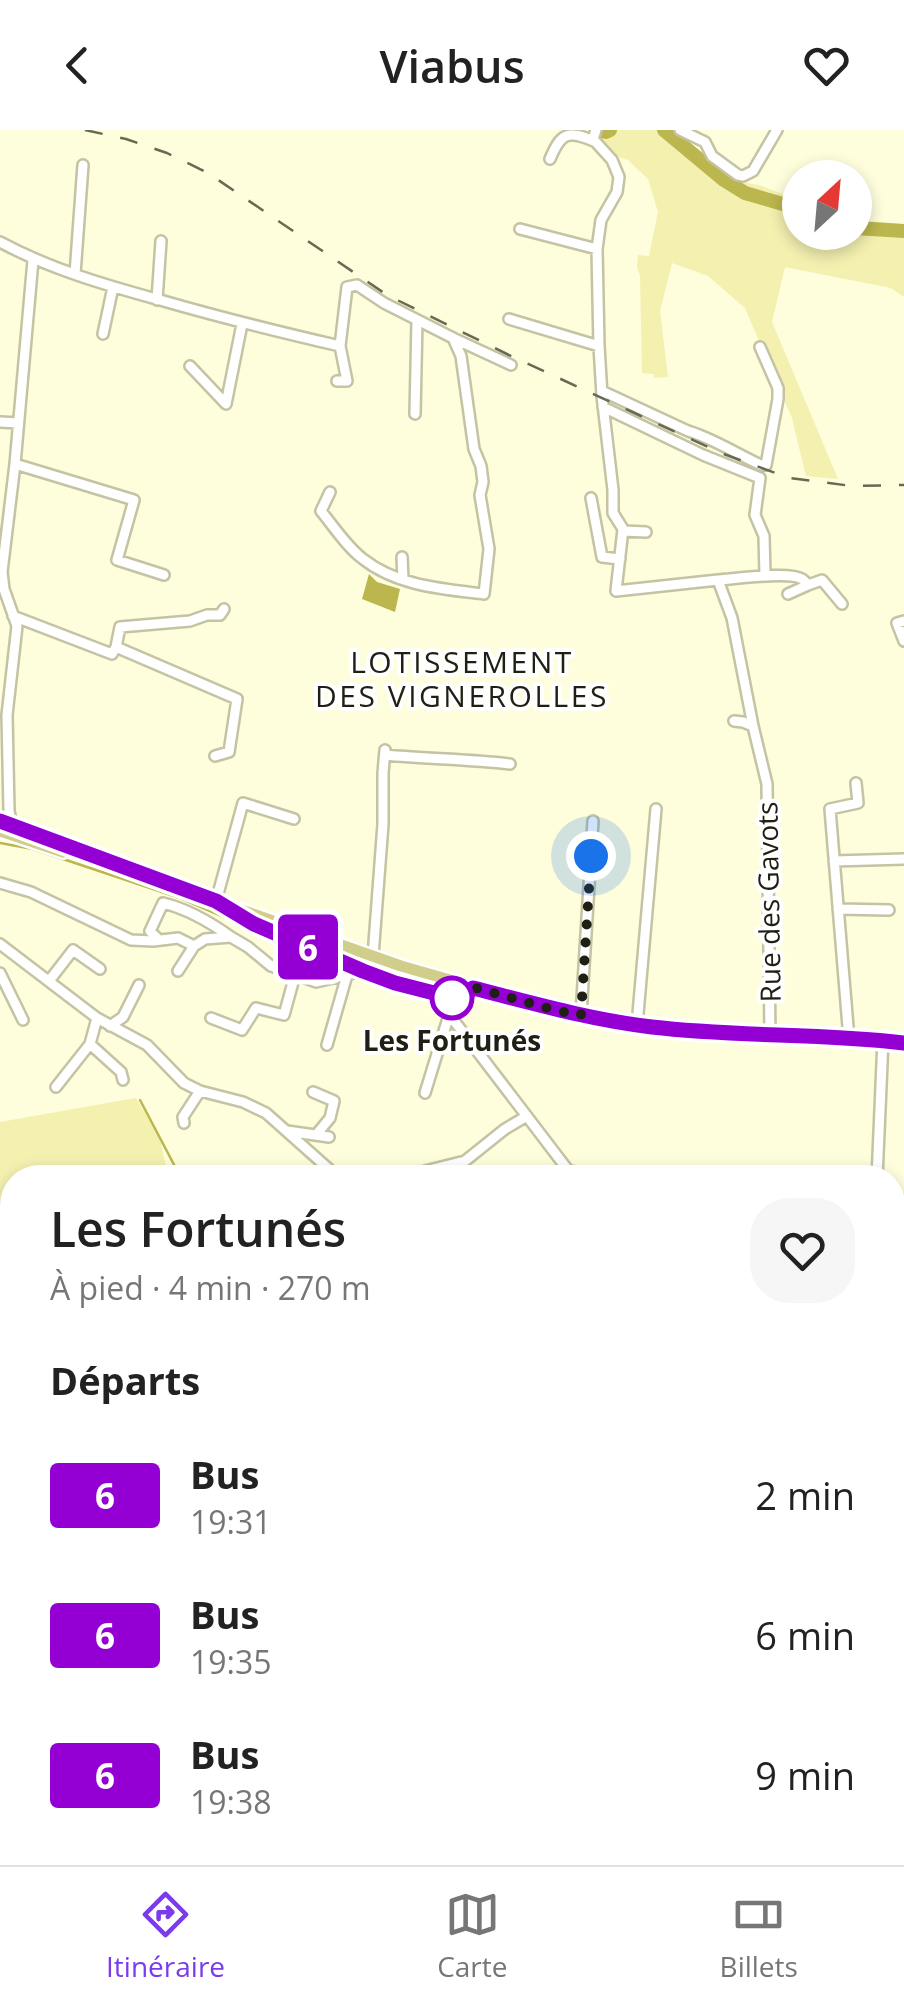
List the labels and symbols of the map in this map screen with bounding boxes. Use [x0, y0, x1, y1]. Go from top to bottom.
north arrow [782, 160, 872, 250]
district label: LOTISSEMENT DES VIGNEROLLES [315, 641, 609, 716]
street label: Rue des Gavots [747, 801, 789, 1003]
your location [566, 831, 616, 881]
line badge: 6 [276, 914, 340, 980]
marker: Les Fortunés [431, 977, 473, 1019]
place label: Les Fortunés [363, 1021, 541, 1059]

